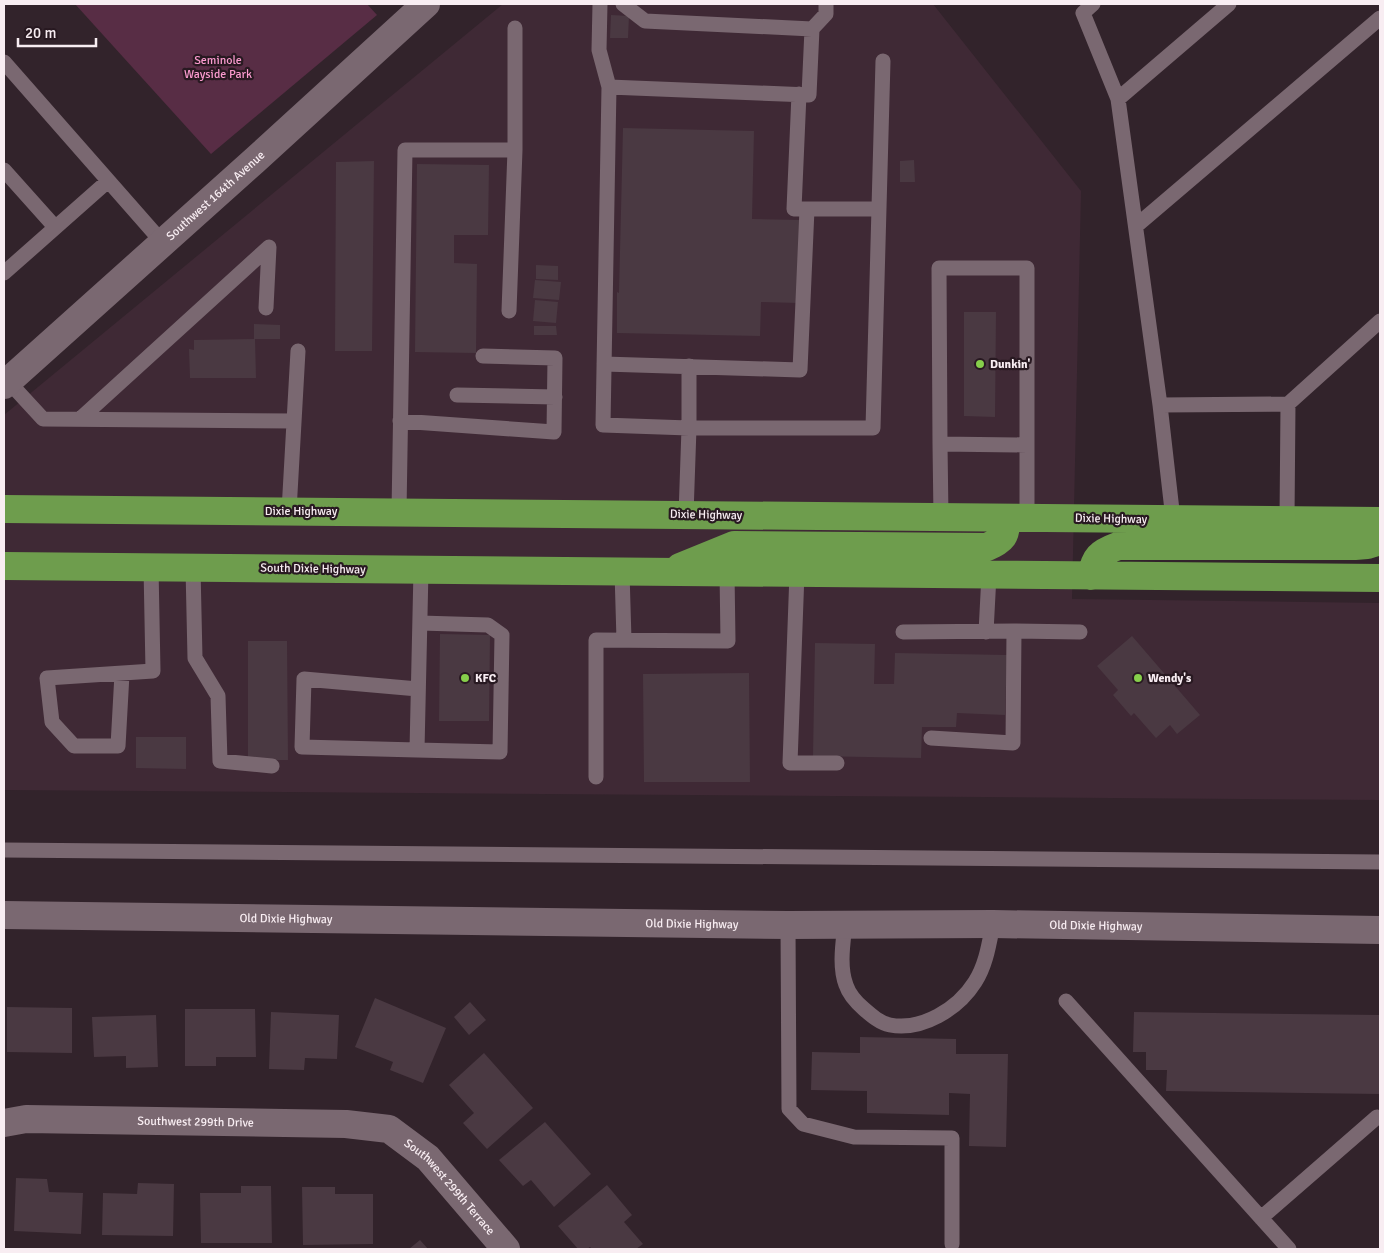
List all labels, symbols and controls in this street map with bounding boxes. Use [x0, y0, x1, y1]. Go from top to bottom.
scale bar [18, 15, 95, 47]
text: 20 m [25, 24, 56, 42]
park label: Seminole Wayside Park [184, 53, 252, 82]
street label: Southwest 164th Avenue [163, 147, 268, 243]
place label: Dunkin' [990, 357, 1031, 372]
marker: Dunkin' [974, 358, 986, 370]
street label: Dixie Highway [265, 504, 338, 519]
street label: Dixie Highway [670, 507, 743, 523]
street label: Dixie Highway [1075, 511, 1148, 527]
street label: South Dixie Highway [260, 561, 366, 577]
place label: KFC [475, 671, 497, 686]
place label: Wendy's [1148, 671, 1192, 686]
marker: KFC [459, 672, 471, 684]
marker: Wendy's [1132, 672, 1144, 684]
street label: Old Dixie Highway [239, 911, 333, 927]
street label: Old Dixie Highway [645, 916, 739, 932]
street label: Old Dixie Highway [1049, 917, 1143, 934]
street label: Southwest 299th Drive [137, 1113, 254, 1130]
street label: Southwest 299th Terrace [401, 1135, 498, 1238]

